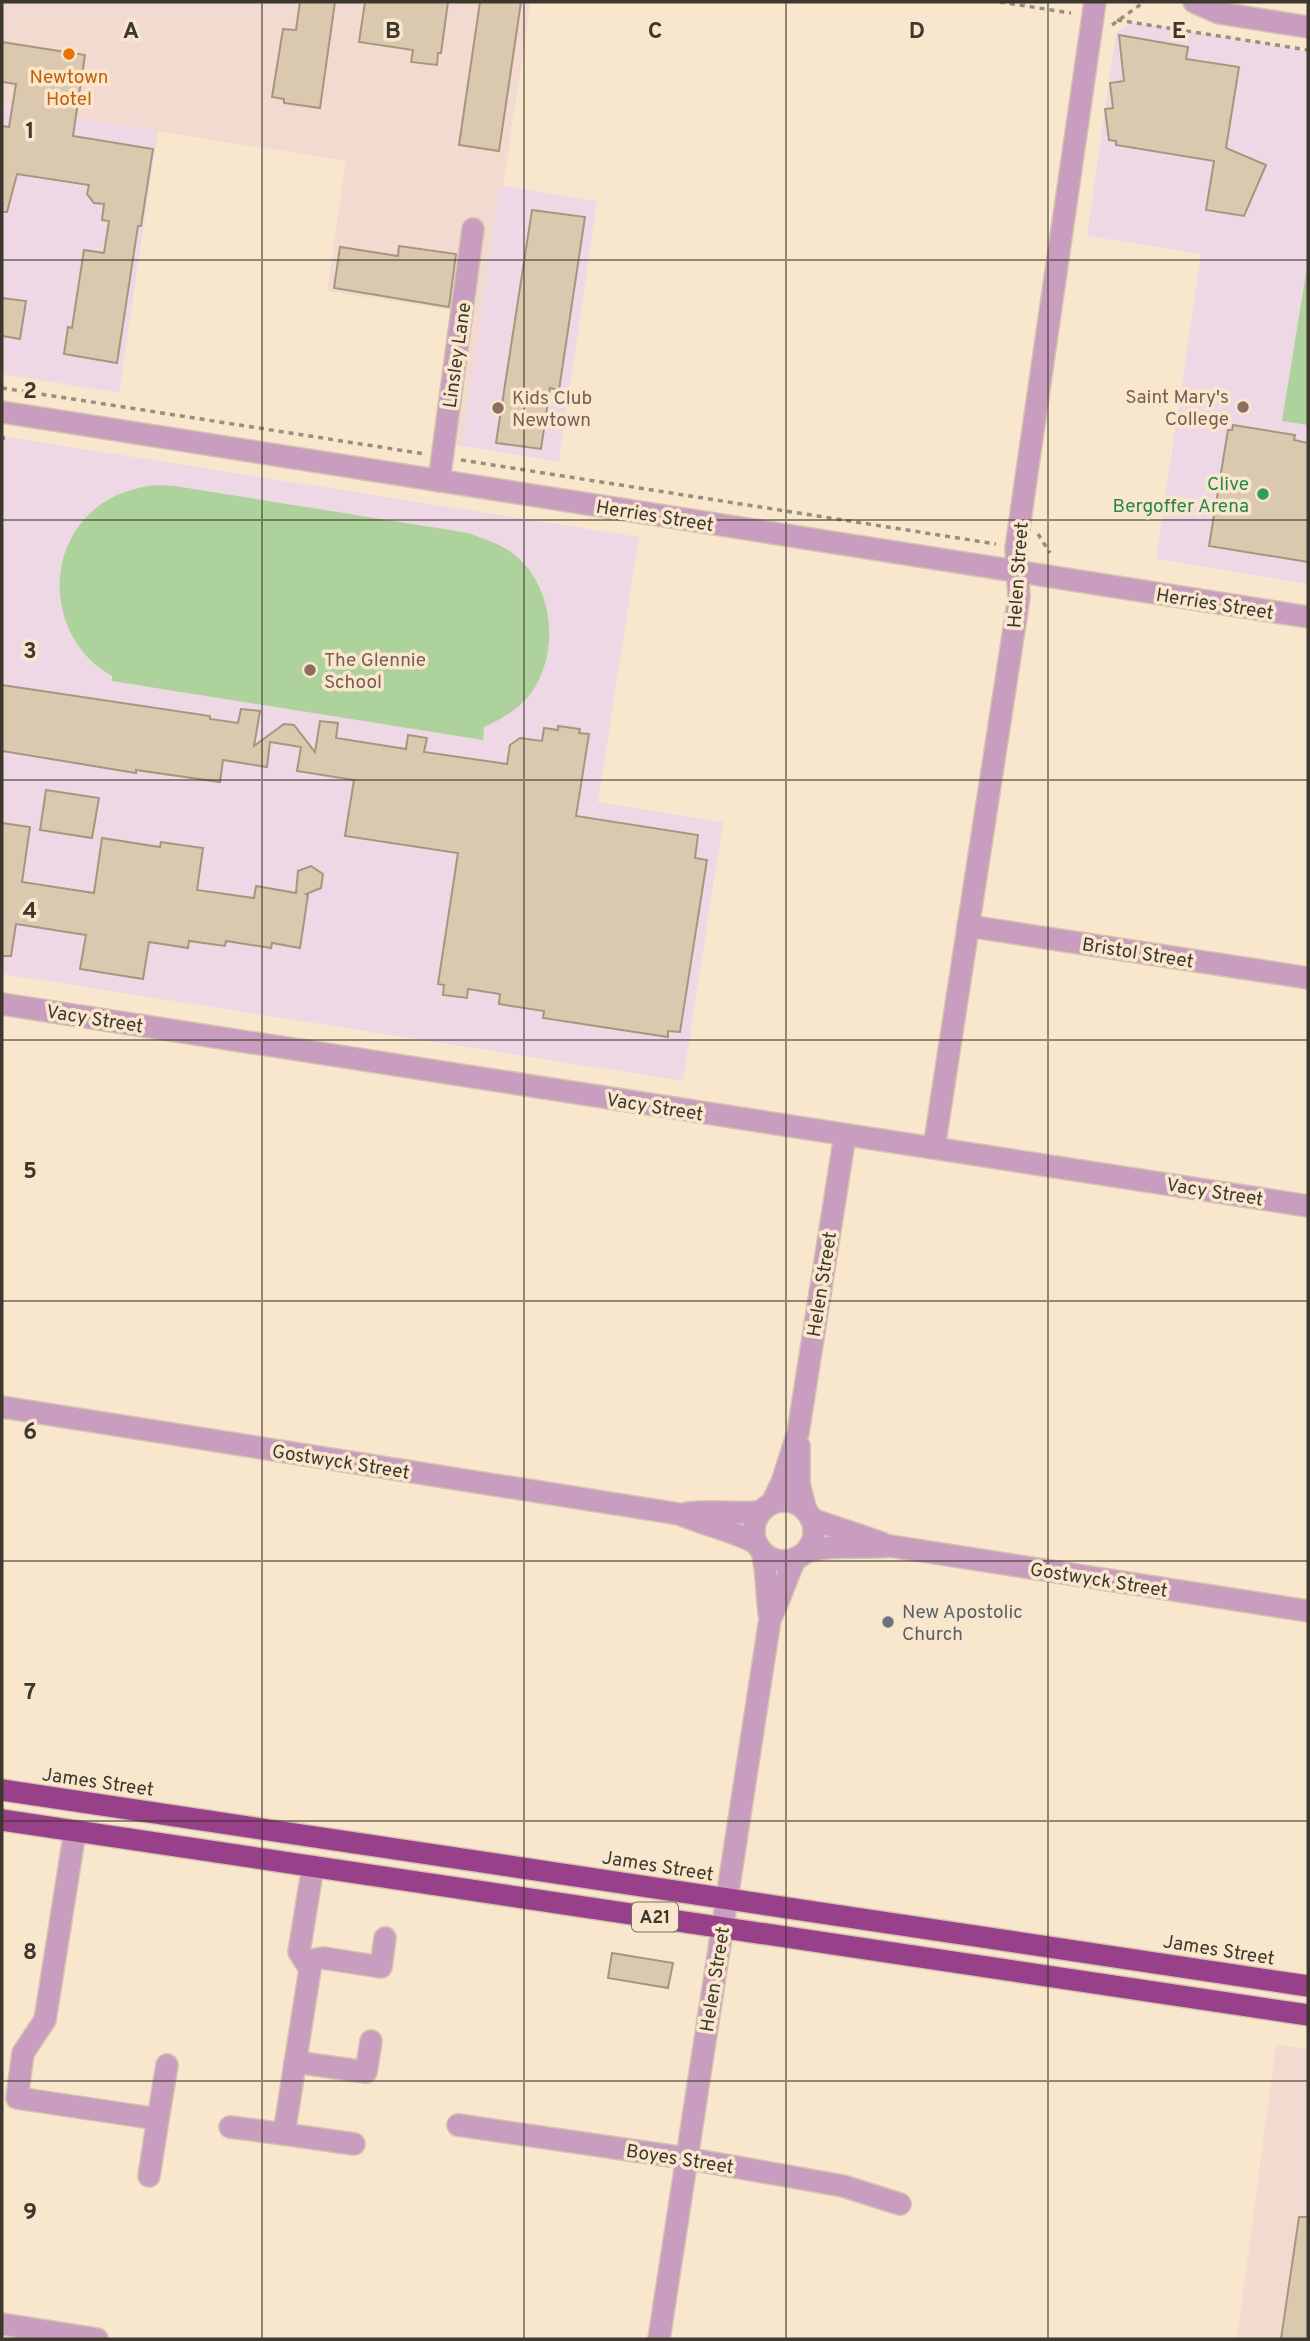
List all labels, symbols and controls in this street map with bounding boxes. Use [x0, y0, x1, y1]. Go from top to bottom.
text: A [123, 18, 139, 47]
text: B [385, 18, 401, 47]
text: C [648, 18, 662, 47]
text: D [909, 18, 925, 47]
text: E [1172, 18, 1186, 47]
marker: Newtown Hotel [61, 46, 77, 62]
place label: Newtown Hotel [30, 66, 108, 112]
text: 1 [25, 118, 35, 147]
street label: Linsley Lane [439, 301, 477, 410]
text: 2 [23, 378, 37, 407]
place label: Saint Mary's College [1125, 386, 1229, 432]
place label: Kids Club Newtown [512, 387, 592, 433]
marker: Saint Mary's College [1235, 399, 1251, 415]
marker: Kids Club Newtown [490, 400, 506, 416]
place label: Clive Bergoffer Arena [1113, 473, 1249, 519]
marker: Clive Bergoffer Arena [1255, 486, 1271, 502]
street label: Herries Street [594, 496, 715, 538]
street label: Helen Street [1003, 521, 1035, 629]
street label: Herries Street [1154, 584, 1275, 626]
text: 3 [23, 638, 37, 667]
place label: The Glennie School [324, 649, 426, 695]
marker: The Glennie School [302, 662, 318, 678]
text: 4 [23, 898, 37, 927]
street label: Bristol Street [1080, 933, 1195, 975]
street label: Vacy Street [45, 1000, 145, 1039]
street label: Vacy Street [605, 1088, 705, 1127]
text: 5 [23, 1158, 37, 1187]
street label: Vacy Street [1165, 1173, 1265, 1212]
street label: Helen Street [803, 1230, 843, 1339]
text: 6 [23, 1419, 37, 1448]
street label: Gostwyck Street [270, 1440, 411, 1486]
street label: Gostwyck Street [1028, 1558, 1169, 1604]
place label: New Apostolic Church [902, 1601, 1023, 1647]
marker: New Apostolic Church [880, 1614, 896, 1630]
text: 7 [24, 1679, 36, 1708]
street label: James Street [40, 1763, 155, 1803]
street label: James Street [600, 1846, 715, 1888]
road number: A21 [632, 1902, 678, 1931]
street label: Helen Street [696, 1925, 736, 2034]
street label: James Street [1161, 1930, 1276, 1972]
text: 8 [23, 1939, 37, 1968]
street label: Boyes Street [624, 2140, 735, 2180]
text: 9 [23, 2199, 37, 2228]

